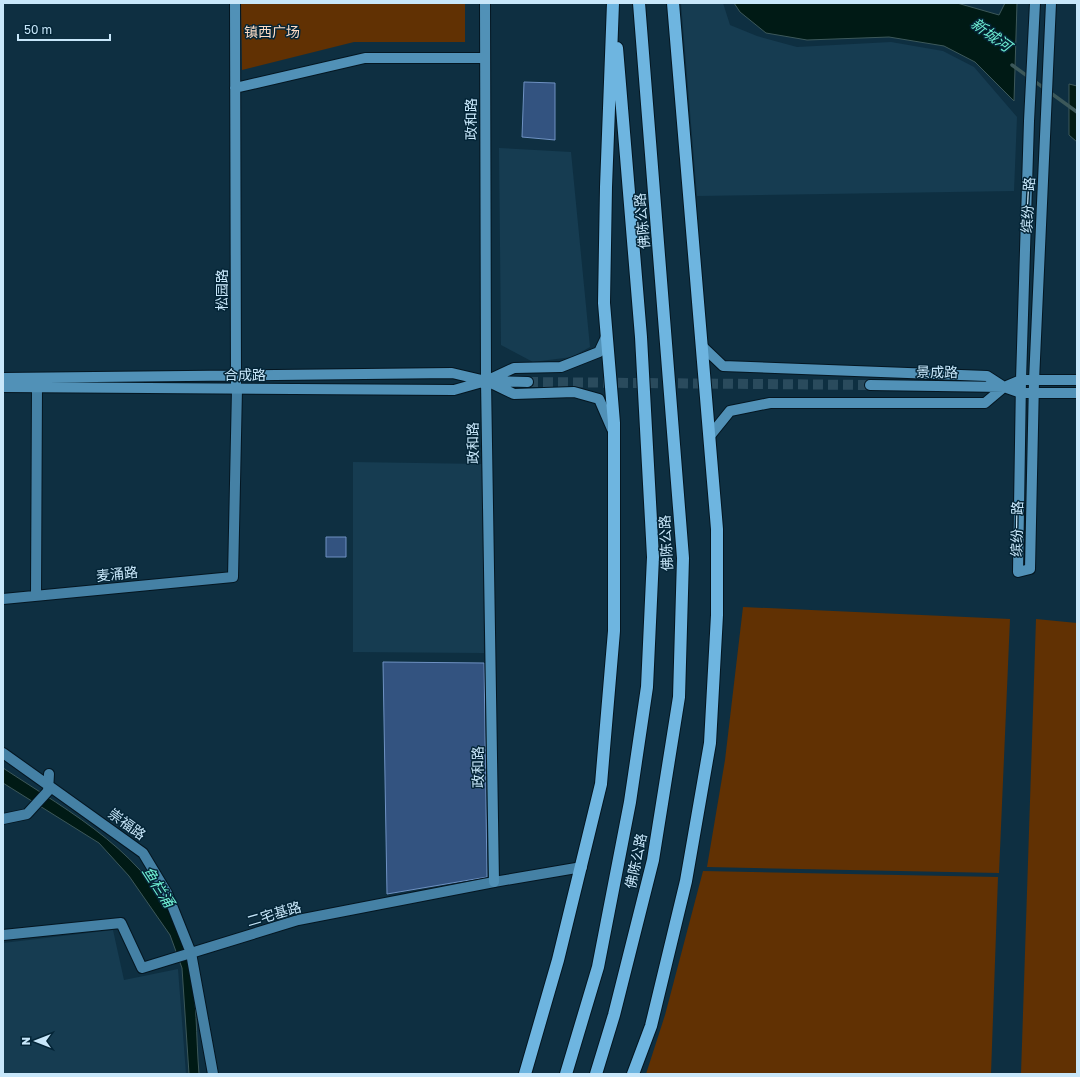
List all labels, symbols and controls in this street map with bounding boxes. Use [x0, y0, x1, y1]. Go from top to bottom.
water label: 新城河 [968, 14, 1018, 56]
scale bar [18, 16, 110, 42]
text: 50 m [24, 22, 52, 37]
park label: 镇西广场 [244, 23, 300, 40]
street label: 政和路 [462, 98, 479, 140]
street label: 缤纷一路 [1018, 177, 1037, 233]
street label: 佛陈公路 [631, 192, 652, 250]
street label: 松园路 [213, 269, 230, 311]
street label: 景成路 [916, 363, 958, 380]
street label: 合成路 [224, 366, 266, 383]
street label: 政和路 [464, 422, 481, 464]
street label: 缤纷一路 [1008, 501, 1025, 557]
street label: 佛陈公路 [656, 515, 675, 571]
street label: 麦涌路 [95, 563, 139, 584]
street label: 政和路 [469, 746, 486, 788]
street label: 崇福路 [105, 804, 149, 843]
street label: 佛陈公路 [621, 832, 650, 890]
water label: 鱼栏涌 [139, 863, 180, 912]
street label: 二宅基路 [245, 898, 303, 929]
north arrow [16, 1021, 56, 1061]
text: N [19, 1037, 32, 1045]

